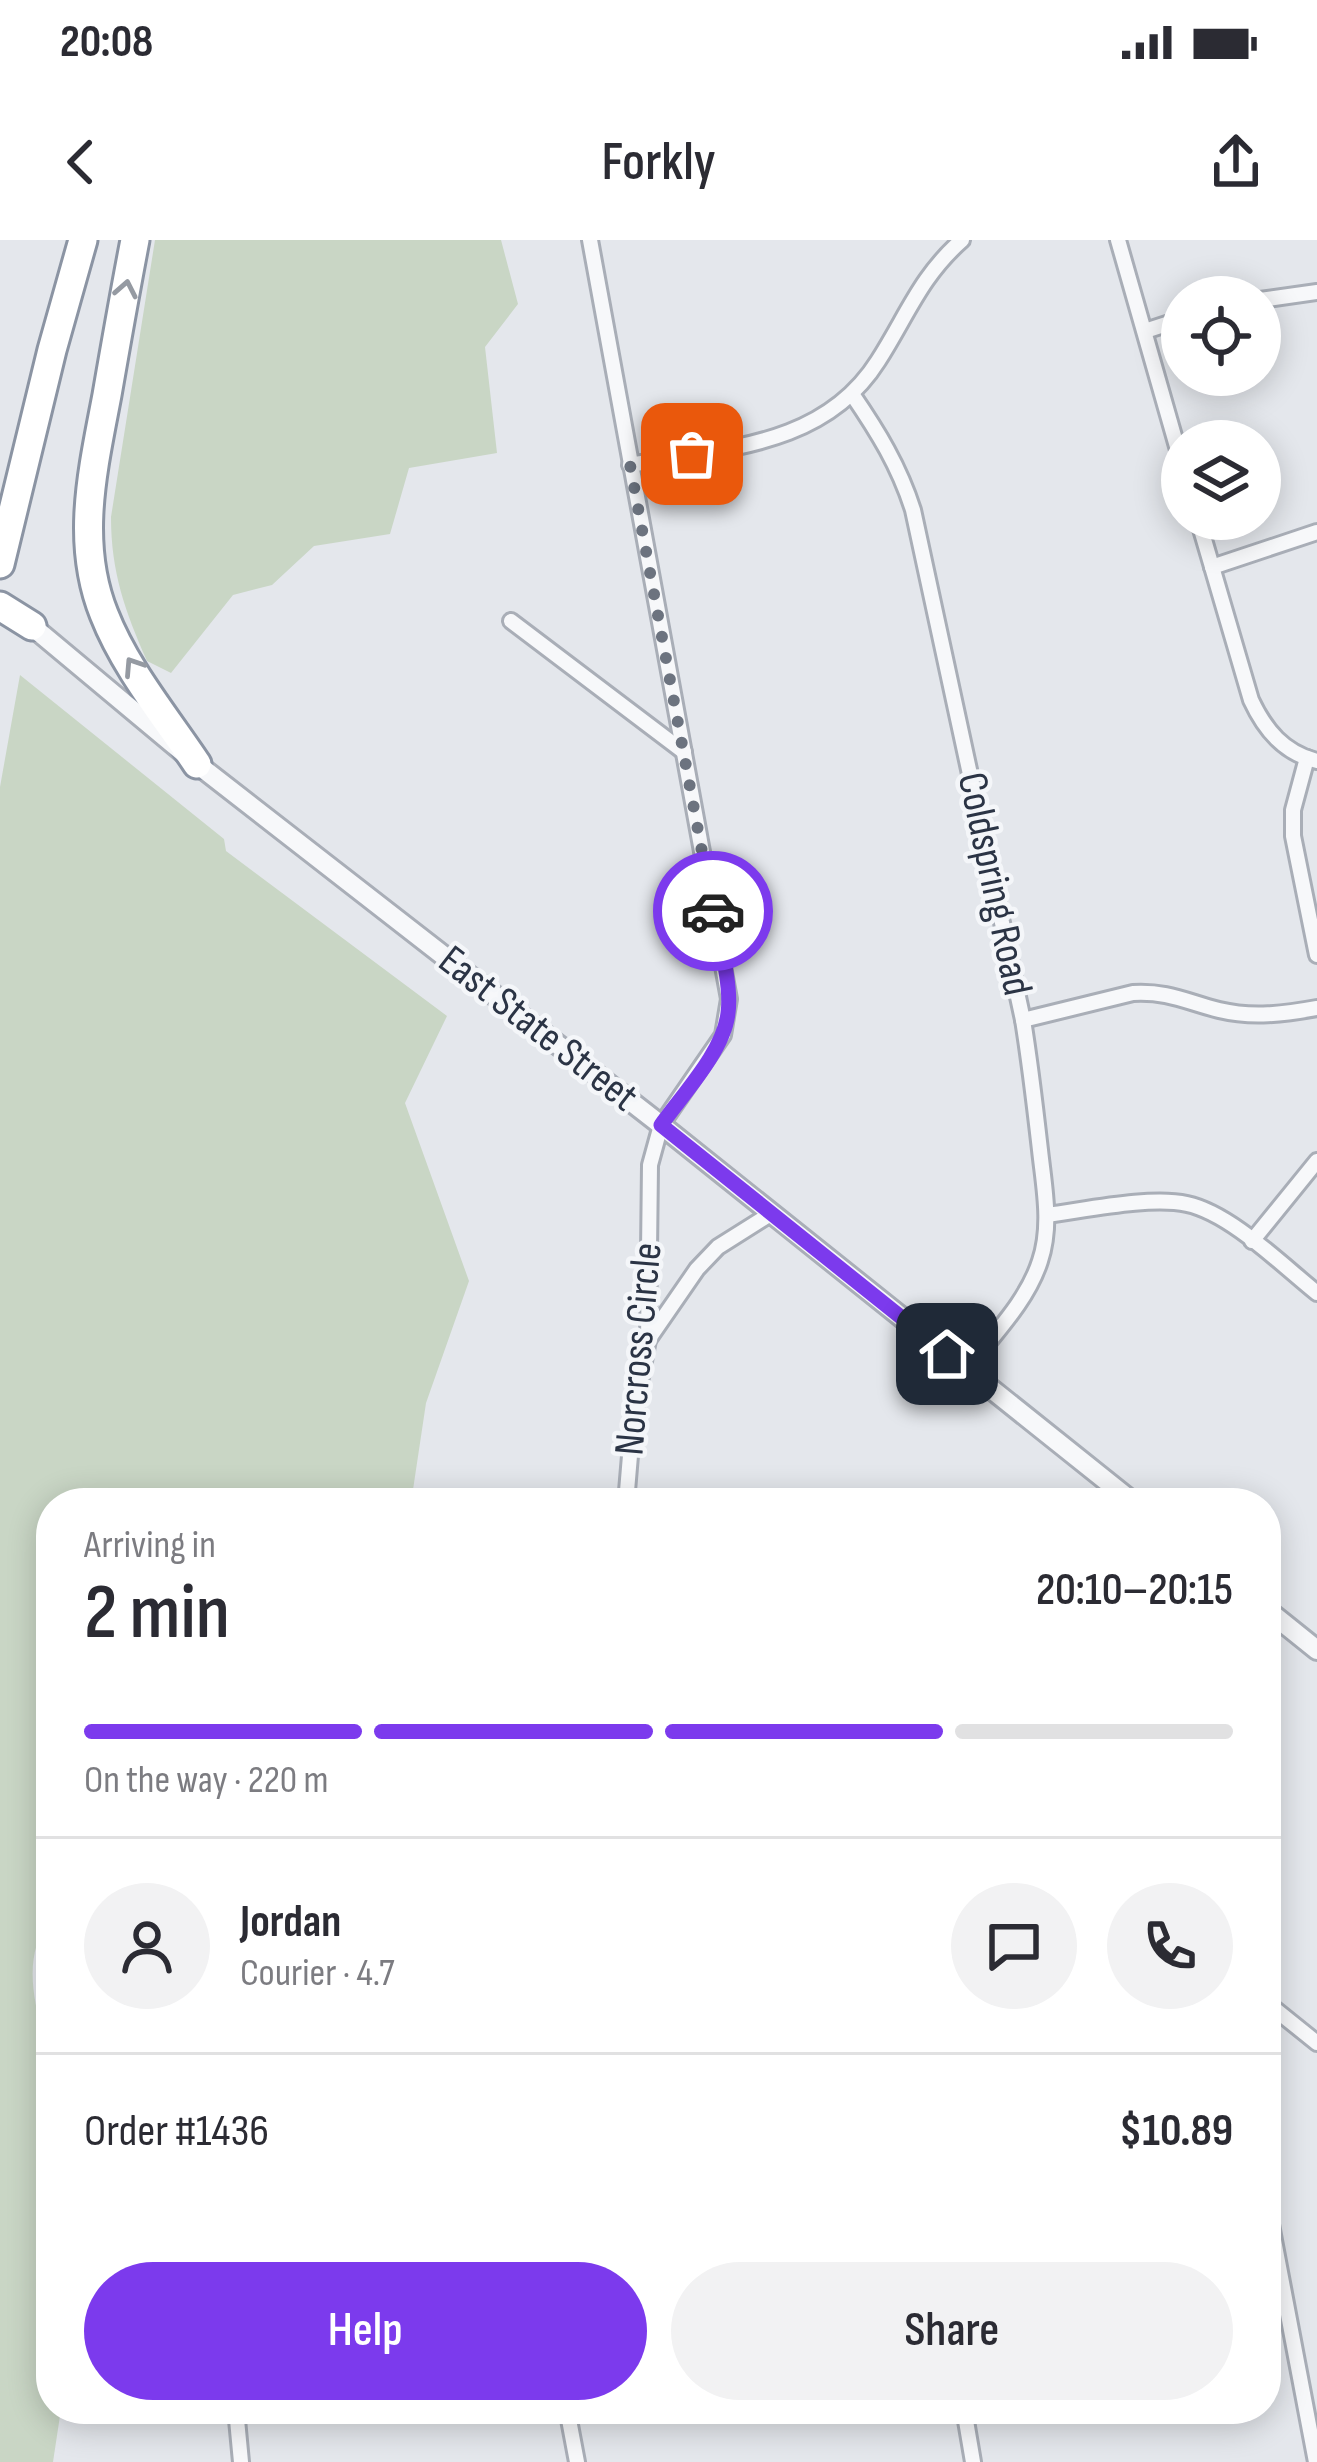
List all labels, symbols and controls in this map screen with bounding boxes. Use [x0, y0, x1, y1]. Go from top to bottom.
text: 20:08 [60, 15, 153, 70]
icon: back [48, 129, 114, 195]
icon: share [1203, 129, 1269, 195]
text: Forkly [601, 130, 716, 195]
map controls [1161, 276, 1281, 540]
button: locate [1161, 276, 1281, 396]
one-way arrow [112, 279, 137, 299]
pin [641, 403, 743, 505]
button: layers [1161, 420, 1281, 540]
icon: bag [659, 421, 725, 487]
one-way arrow [125, 658, 147, 680]
street label: Coldspring Road [946, 768, 1042, 1000]
courier [653, 851, 773, 971]
icon: car [680, 878, 746, 944]
street label: East State Street [428, 935, 648, 1123]
street label: Norcross Circle [604, 1241, 674, 1457]
pin [896, 1303, 998, 1405]
icon: home [914, 1321, 980, 1387]
text: Arriving in [84, 1522, 216, 1569]
text: 20:10–20:15 [1036, 1563, 1233, 1618]
text: 2 min [84, 1567, 230, 1660]
text: On the way · 220 m [84, 1757, 329, 1804]
button: person [84, 1883, 210, 2009]
button: chat [951, 1883, 1077, 2009]
button: phone [1107, 1883, 1233, 2009]
text: Jordan [240, 1895, 341, 1950]
text: Courier · 4.7 [240, 1950, 395, 1997]
text: Order #1436 [84, 2104, 269, 2159]
text: $10.89 [1119, 2104, 1233, 2159]
button: Help [84, 2262, 647, 2400]
button: Share [671, 2262, 1233, 2400]

